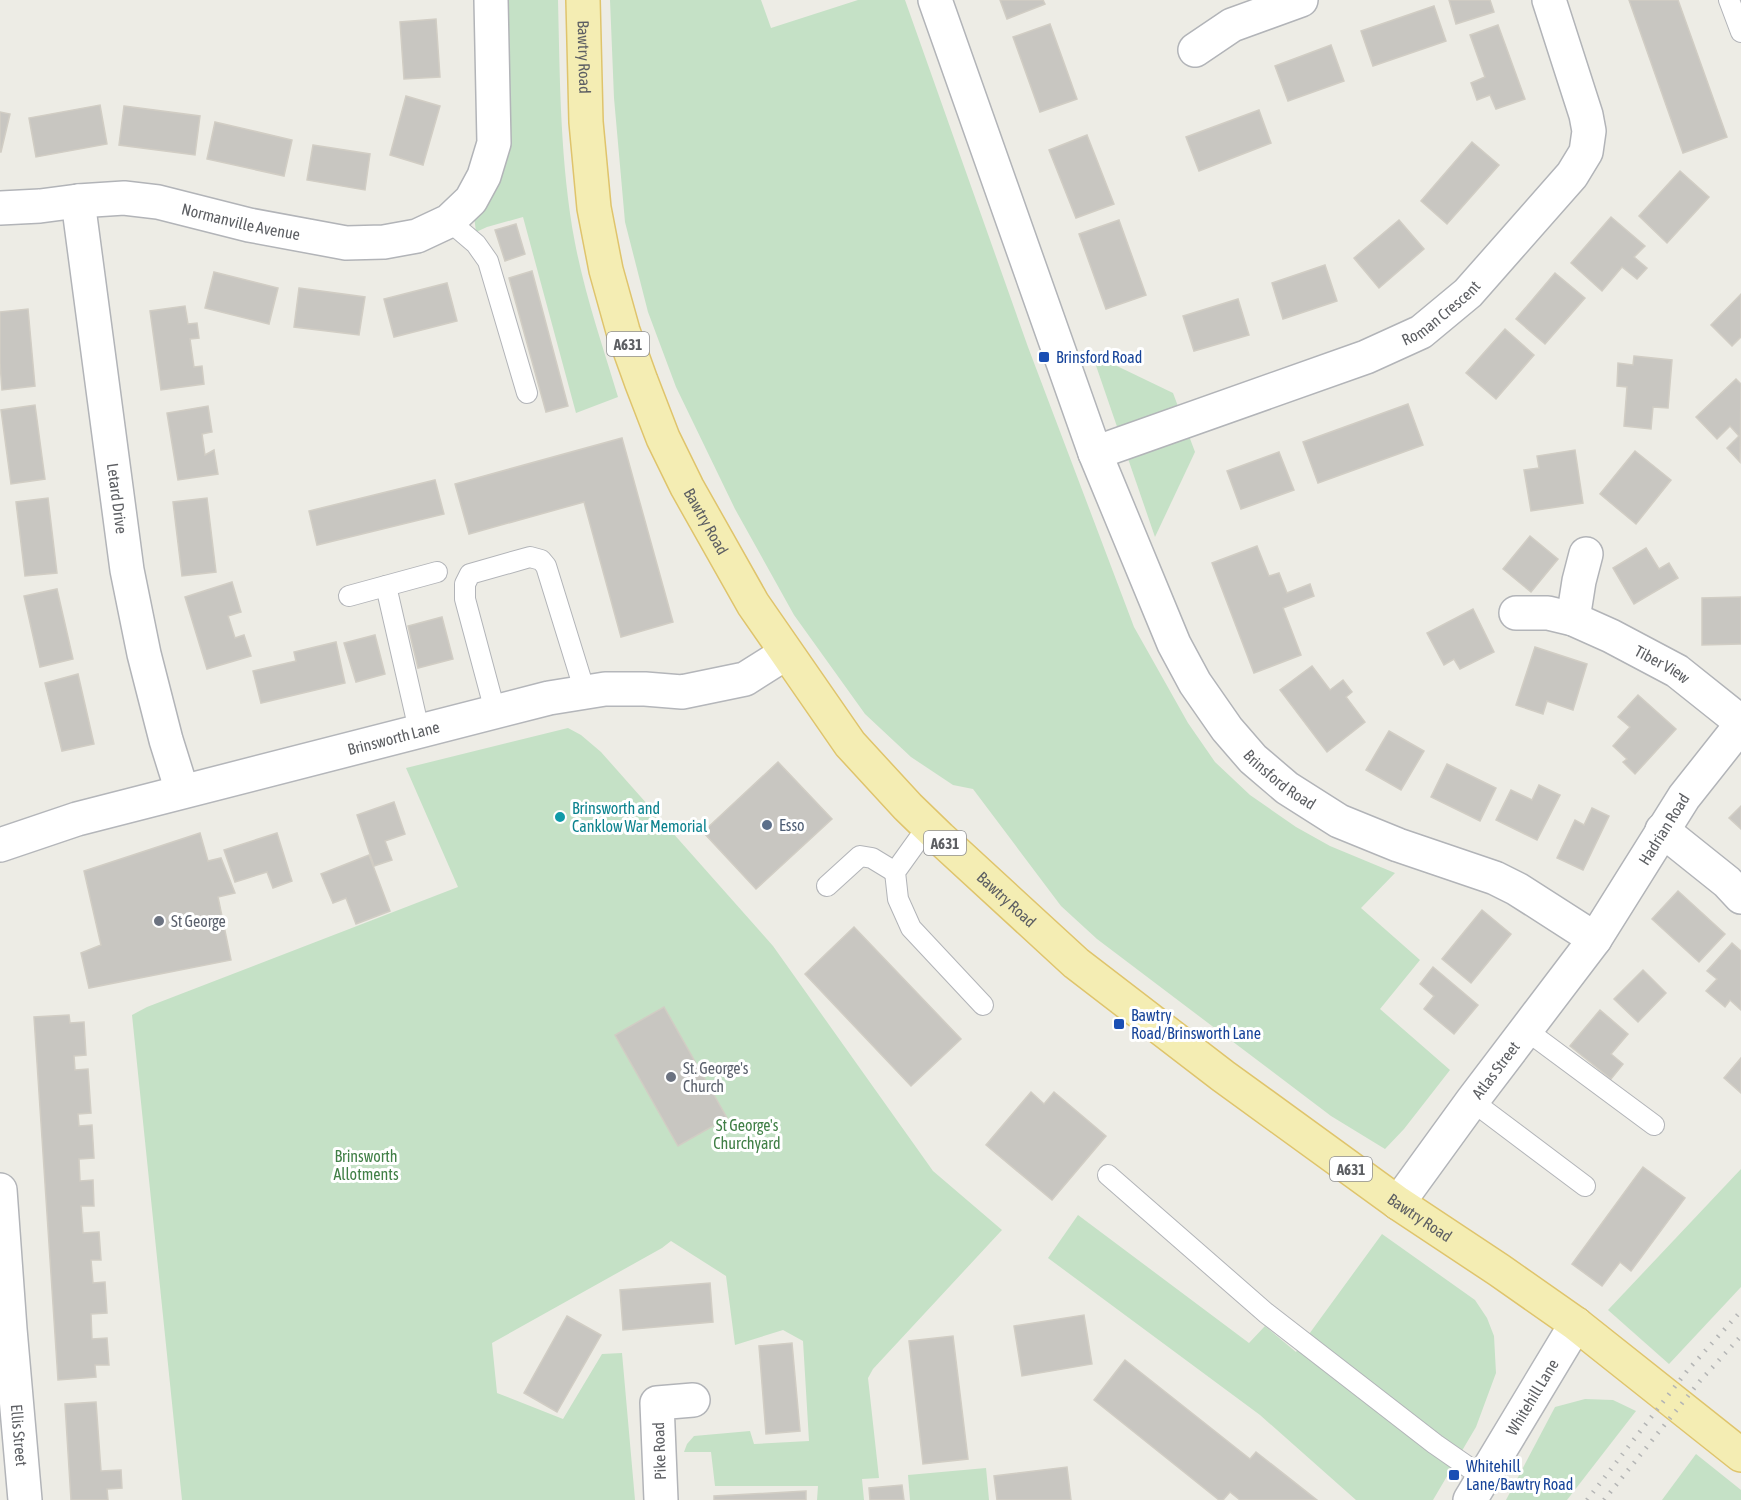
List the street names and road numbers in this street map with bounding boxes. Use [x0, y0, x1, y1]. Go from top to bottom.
street label: Bawtry Road [574, 20, 594, 94]
street label: Normanville Avenue [180, 199, 302, 243]
street label: Roman Crescent [1399, 277, 1484, 349]
road number: A631 [607, 332, 649, 356]
street label: Letard Drive [104, 462, 131, 535]
street label: Bawtry Road [680, 485, 732, 558]
street label: Tiber View [1632, 641, 1694, 687]
street label: Brinsworth Lane [346, 717, 441, 758]
street label: Brinsford Road [1240, 746, 1319, 813]
street label: Hadrian Road [1635, 790, 1693, 868]
road number: A631 [924, 831, 966, 855]
street label: Bawtry Road [974, 868, 1040, 931]
street label: Atlas Street [1468, 1037, 1523, 1102]
road number: A631 [1330, 1157, 1372, 1181]
street label: Bawtry Road [1384, 1190, 1455, 1245]
street label: Whitehill Lane [1502, 1356, 1562, 1439]
street label: Ellis Street [8, 1404, 31, 1467]
street label: Pike Road [649, 1422, 669, 1480]

